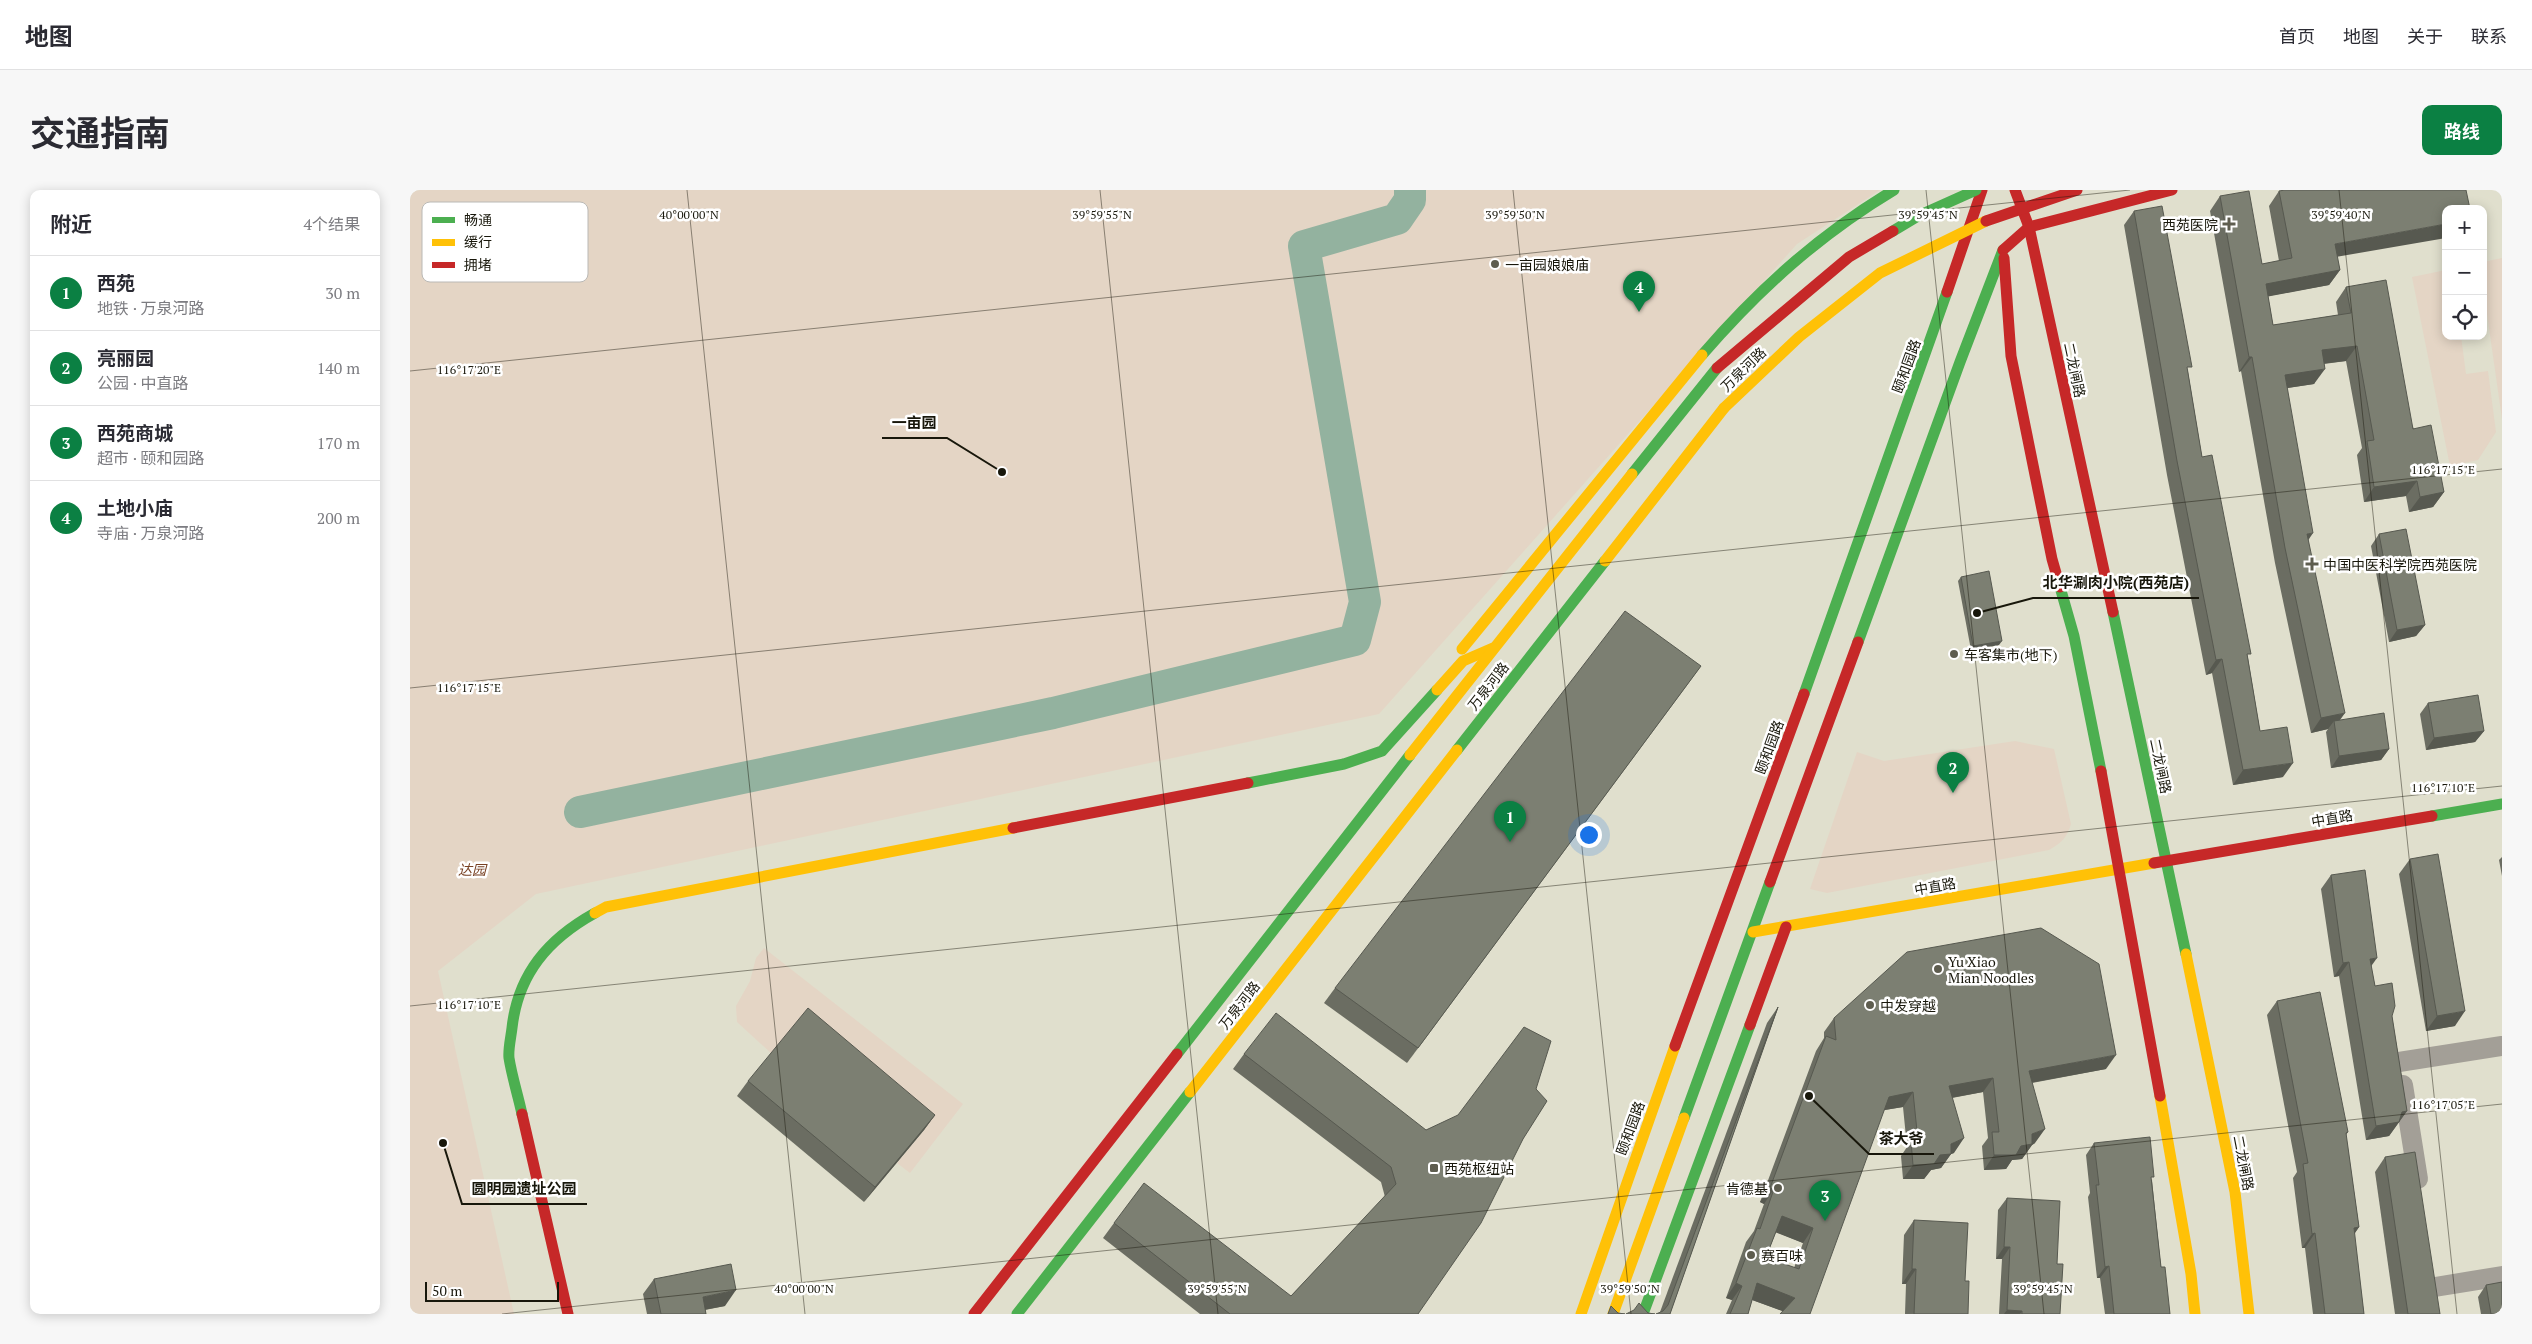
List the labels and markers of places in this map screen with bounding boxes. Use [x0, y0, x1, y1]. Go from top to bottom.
place label: 西苑医院 [2162, 215, 2218, 234]
marker: 西苑医院 [2222, 217, 2236, 231]
place label: 一亩园娘娘庙 [1505, 255, 1589, 274]
marker: 一亩园娘娘庙 [1489, 258, 1501, 270]
pin: 4 [1623, 271, 1655, 312]
callout: 一亩园 [882, 408, 947, 438]
place label: 中国中医科学院西苑医院 [2323, 555, 2477, 574]
marker: 中国中医科学院西苑医院 [2305, 557, 2319, 571]
callout: 北华涮肉小院(西苑店) [2033, 568, 2199, 598]
place label: 车客集市(地下) [1964, 645, 2058, 664]
marker: 车客集市(地下) [1948, 648, 1960, 660]
pin: 2 [1937, 752, 1969, 793]
pin: 1 [1494, 801, 1526, 842]
place label: Yu Xiao Mian Noodles [1948, 952, 2034, 987]
marker: Yu Xiao Mian Noodles [1932, 963, 1944, 975]
place label: 中发穿越 [1880, 996, 1936, 1015]
marker: 中发穿越 [1864, 999, 1876, 1011]
callout: 茶大爷 [1869, 1124, 1934, 1154]
place label: 西苑枢纽站 [1444, 1159, 1514, 1178]
marker: 西苑枢纽站 [1428, 1162, 1440, 1174]
callout: 圆明园遗址公园 [462, 1174, 587, 1204]
place label: 肯德基 [1726, 1179, 1768, 1198]
pin: 3 [1809, 1180, 1841, 1221]
marker: 肯德基 [1772, 1182, 1784, 1194]
place label: 赛百味 [1761, 1246, 1803, 1265]
marker: 赛百味 [1745, 1249, 1757, 1261]

